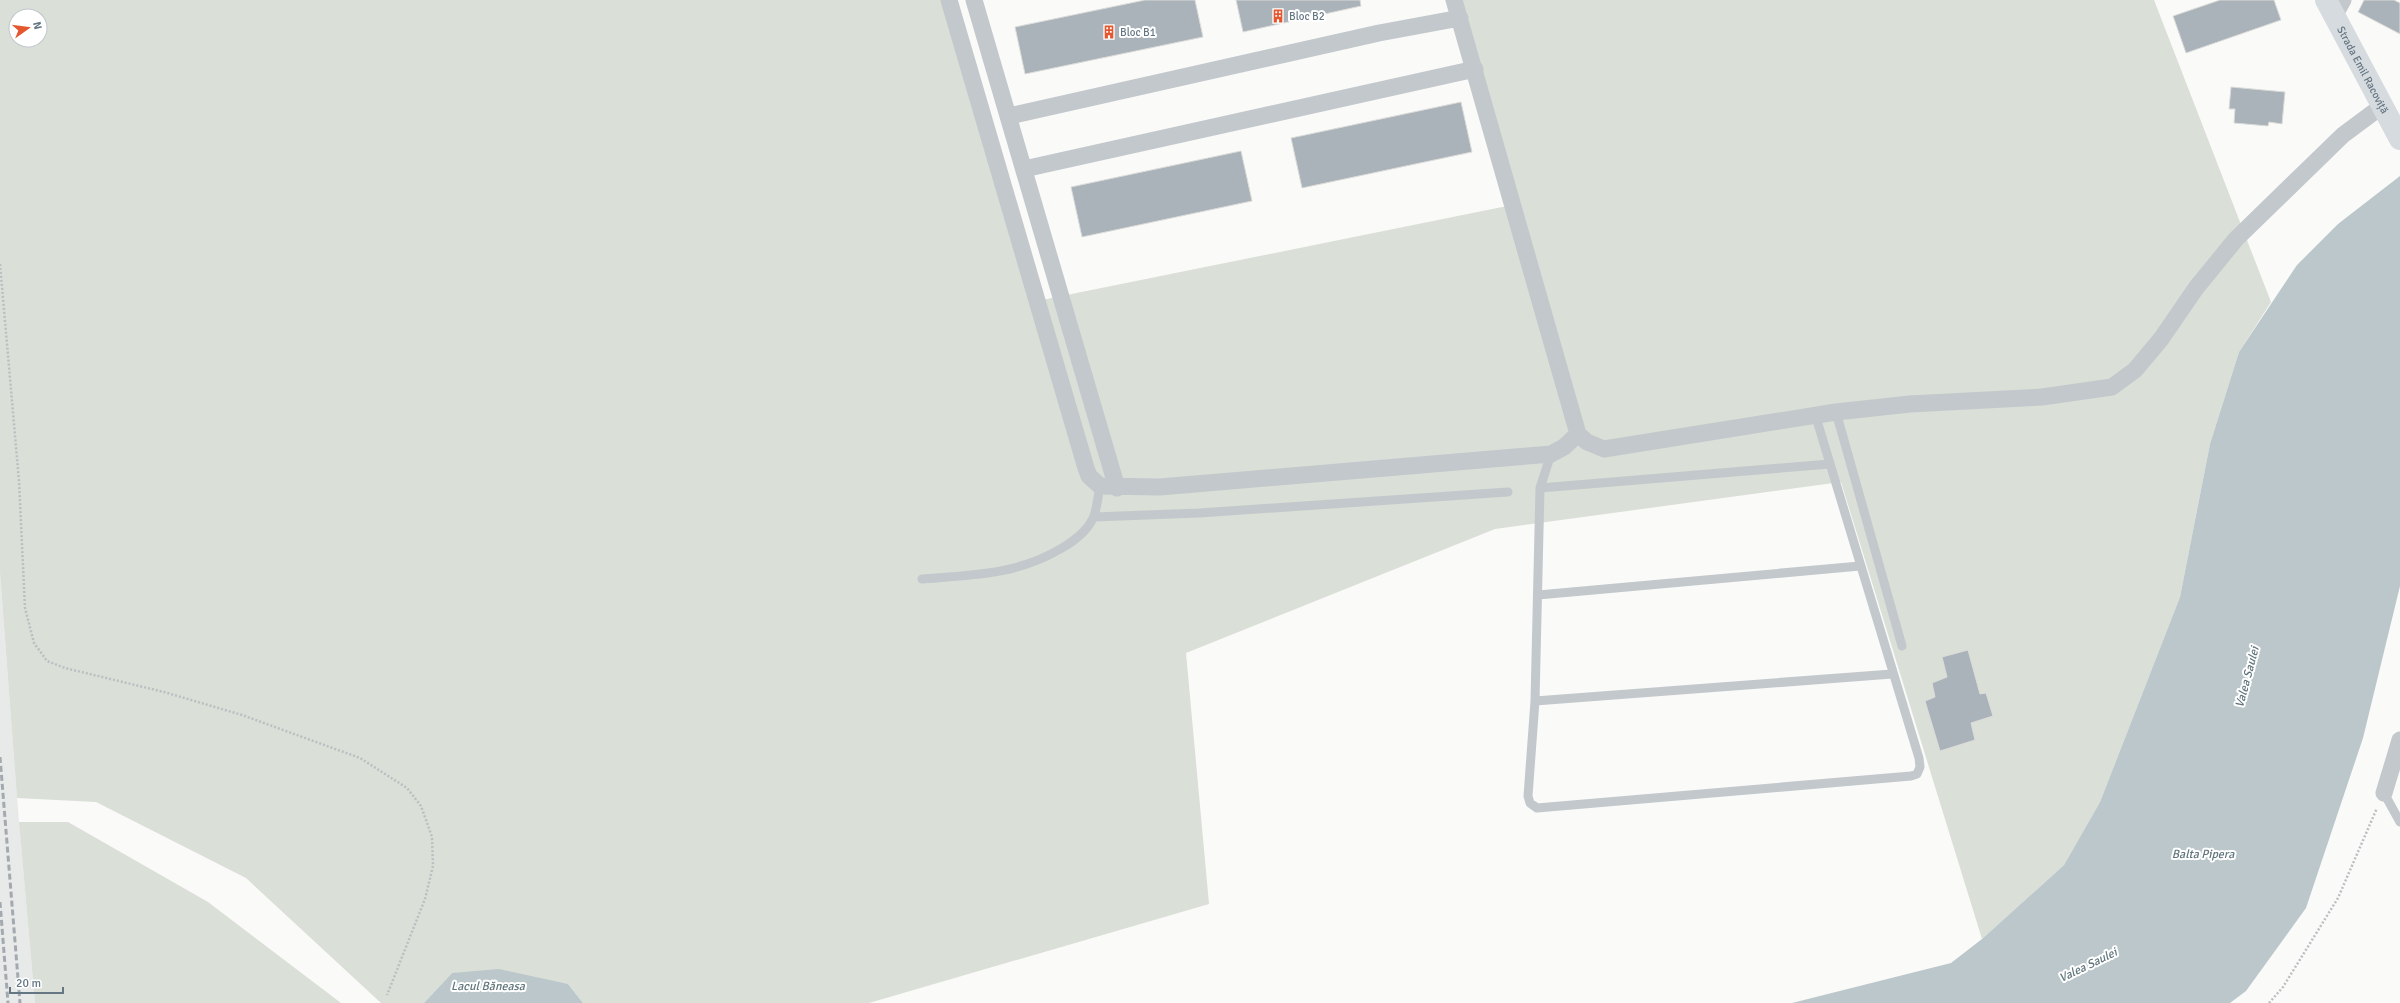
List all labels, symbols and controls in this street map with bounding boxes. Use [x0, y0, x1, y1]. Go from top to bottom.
north arrow [8, 8, 48, 48]
building icon: Bloc B2 [1270, 8, 1286, 24]
place label: Bloc B2 [1289, 10, 1325, 23]
text: N [30, 20, 44, 31]
building icon: Bloc B1 [1101, 24, 1117, 40]
street label: Strada Emil Racoviță [2334, 24, 2391, 116]
place label: Bloc B1 [1120, 26, 1156, 39]
water label: Valea Saulei [2232, 643, 2263, 709]
water label: Balta Pipera [2172, 847, 2235, 862]
water label: Valea Saulei [2057, 944, 2121, 986]
scale bar [10, 969, 63, 995]
text: 20 m [16, 976, 41, 991]
water label: Lacul Băneasa [451, 979, 526, 994]

